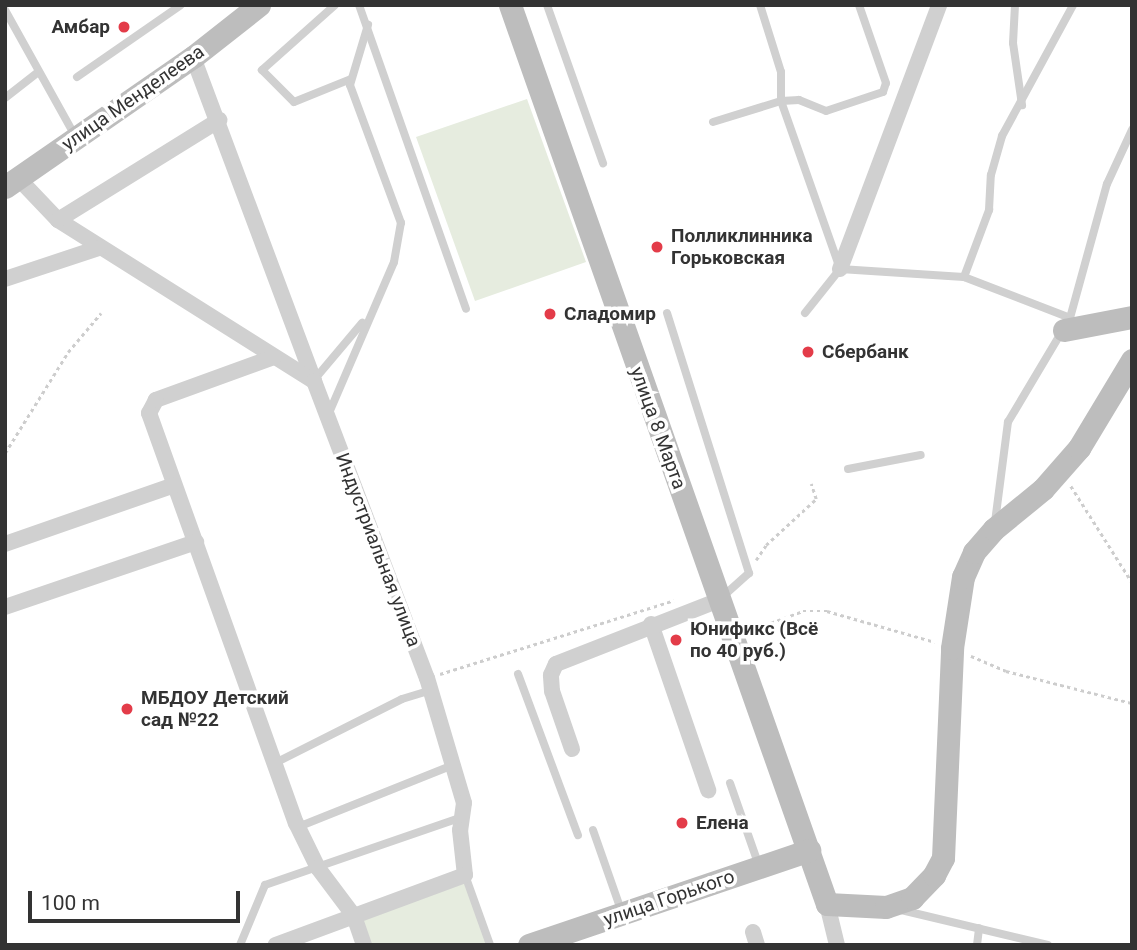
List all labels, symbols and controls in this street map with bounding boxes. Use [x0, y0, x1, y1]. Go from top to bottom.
place label: Амбар [51, 16, 110, 38]
marker: Амбар [116, 19, 132, 35]
street label: улица Менделеева [58, 40, 208, 156]
place label: Полликлинника Горьковская [671, 225, 813, 269]
marker: Полликлинника Горьковская [649, 239, 665, 255]
place label: Сладомир [564, 303, 656, 325]
marker: Сладомир [542, 306, 558, 322]
place label: Сбербанк [822, 341, 909, 363]
marker: Сбербанк [800, 344, 816, 360]
street label: улица 8 Марта [625, 364, 691, 492]
street label: Индустриальная улица [330, 450, 426, 650]
place label: Юнификс (Всё по 40 руб.) [690, 618, 818, 662]
marker: Юнификс (Всё по 40 руб.) [668, 632, 684, 648]
place label: МБДОУ Детский сад №22 [141, 687, 289, 731]
marker: МБДОУ Детский сад №22 [119, 701, 135, 717]
place label: Елена [696, 812, 749, 834]
marker: Елена [674, 815, 690, 831]
street label: улица Горького [600, 865, 738, 931]
scale bar [32, 876, 243, 920]
text: 100 m [41, 891, 100, 915]

